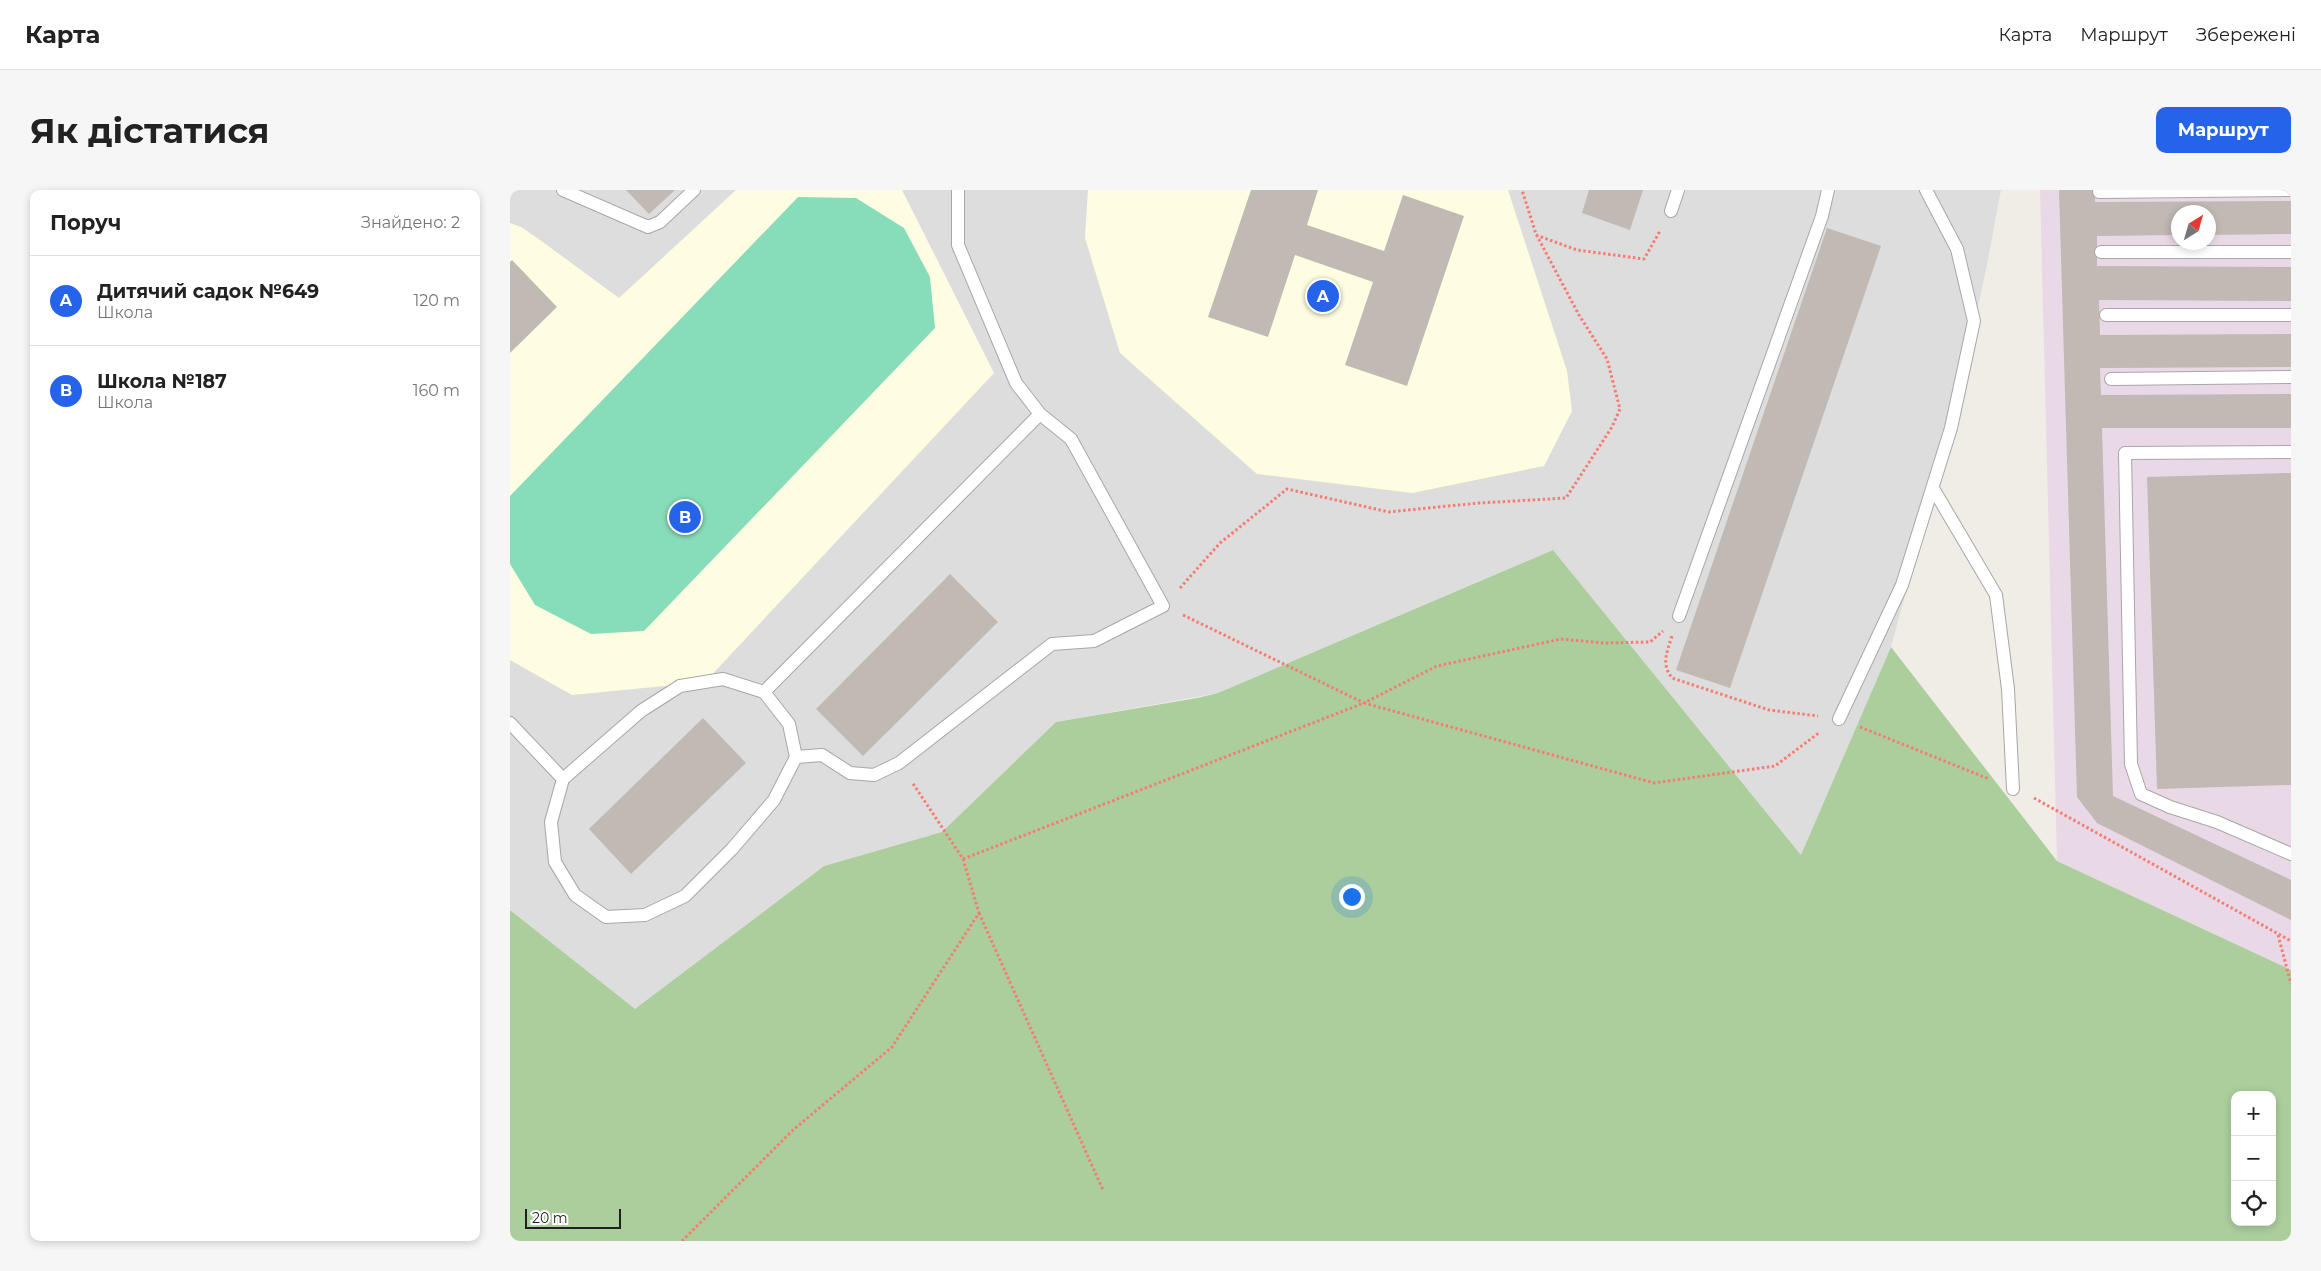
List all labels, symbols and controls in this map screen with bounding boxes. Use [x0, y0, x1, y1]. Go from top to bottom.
text: Карта [25, 20, 100, 49]
text: Карта [1999, 24, 2052, 46]
text: Маршрут [2080, 24, 2168, 46]
text: Збережені [2196, 24, 2296, 46]
button: Маршрут [2156, 107, 2291, 153]
text: Як дістатися [30, 109, 270, 152]
north arrow [2171, 205, 2216, 250]
text: Поруч [50, 210, 121, 235]
text: Знайдено: 2 [361, 213, 460, 232]
pin: A [1307, 277, 1339, 315]
text: Дитячий садок №649 [97, 280, 319, 303]
text: A [60, 291, 72, 310]
text: 120 m [413, 291, 460, 310]
text: Школа [97, 303, 153, 322]
text: Школа №187 [97, 370, 227, 393]
text: B [60, 381, 72, 400]
text: 160 m [413, 381, 460, 400]
text: Школа [97, 393, 153, 412]
pin: B [669, 498, 701, 536]
your location [1339, 884, 1365, 910]
map controls [2231, 1091, 2276, 1226]
button: + [2231, 1091, 2276, 1136]
button: − [2231, 1136, 2276, 1181]
button: locate [2231, 1181, 2276, 1226]
scale bar [525, 1206, 621, 1229]
text: 20 m [532, 1209, 568, 1227]

